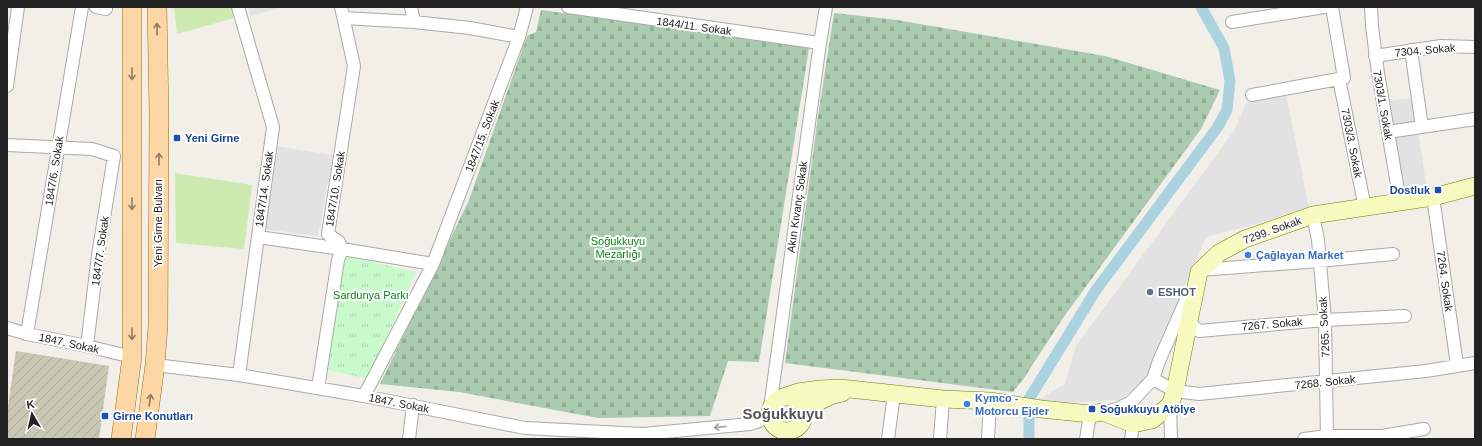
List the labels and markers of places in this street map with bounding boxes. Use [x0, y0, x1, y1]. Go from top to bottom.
place label: Yeni Girne [185, 132, 239, 144]
marker: Yeni Girne [172, 133, 182, 143]
place label: Dostluk [1390, 184, 1431, 196]
marker: Dostluk [1433, 185, 1443, 195]
place label: Çağlayan Market [1256, 249, 1344, 261]
marker: Çağlayan Market [1243, 250, 1253, 260]
place label: ESHOT [1158, 286, 1196, 298]
marker: ESHOT [1145, 287, 1155, 297]
place label: Kymco - Motorcu Ejder [975, 392, 1050, 417]
marker: Kymco - Motorcu Ejder [962, 399, 972, 409]
place label: Soğukkuyu Atölye [1100, 403, 1196, 415]
marker: Soğukkuyu Atölye [1087, 404, 1097, 414]
place label: Girne Konutları [113, 410, 193, 422]
marker: Girne Konutları [100, 411, 110, 421]

